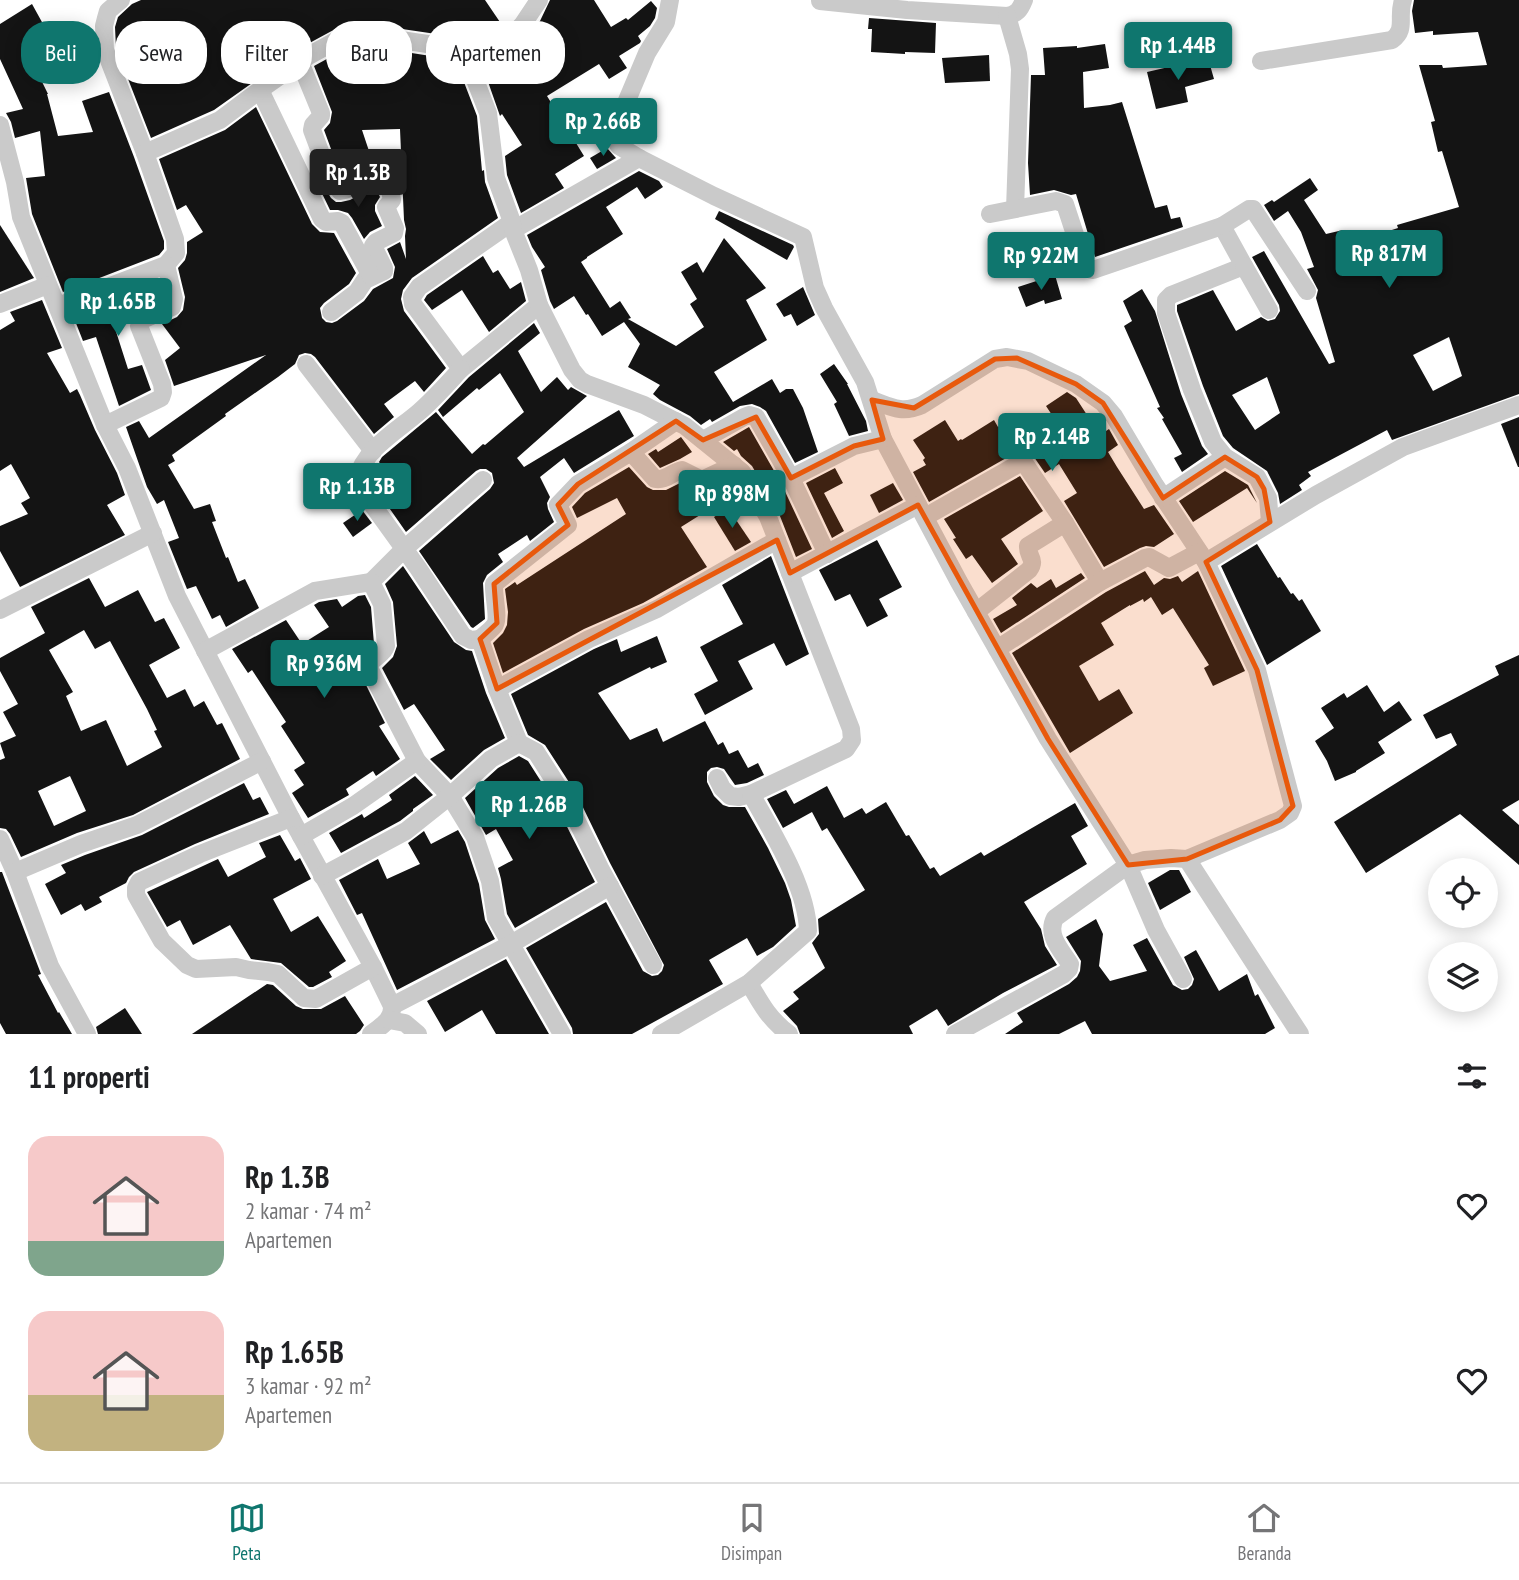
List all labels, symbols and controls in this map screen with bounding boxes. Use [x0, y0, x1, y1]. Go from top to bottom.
chip: Beli [21, 21, 101, 84]
chip: Sewa [115, 21, 207, 84]
chip: Filter [221, 21, 312, 84]
chip: Baru [326, 21, 412, 84]
chip: Apartemen [426, 21, 565, 84]
pin: Rp 1.44B [1106, 22, 1250, 82]
text: Rp 1.44B [1140, 30, 1216, 59]
pin: Rp 2.66B [531, 99, 675, 158]
text: Rp 2.66B [565, 106, 641, 135]
pin: Rp 1.3B [293, 150, 423, 209]
text: Rp 1.3B [326, 157, 390, 186]
pin: Rp 817M [1324, 230, 1454, 290]
pin: Rp 922M [976, 232, 1106, 292]
text: Rp 817M [1352, 238, 1426, 267]
text: Rp 922M [1004, 240, 1078, 269]
pin: Rp 1.65B [46, 278, 190, 338]
text: Rp 1.65B [80, 286, 156, 315]
pin: Rp 2.14B [980, 414, 1124, 473]
text: Rp 2.14B [1014, 421, 1090, 450]
pin: Rp 1.13B [285, 463, 429, 523]
pin: Rp 898M [667, 470, 797, 530]
text: Rp 1.13B [319, 471, 395, 500]
text: Rp 898M [695, 478, 769, 507]
pin: Rp 936M [259, 640, 389, 700]
text: Rp 936M [287, 648, 361, 677]
pin: Rp 1.26B [457, 782, 601, 841]
text: Rp 1.26B [491, 789, 567, 818]
map controls [1428, 858, 1498, 1012]
button: locate [1428, 858, 1498, 928]
button: layers [1428, 942, 1498, 1012]
text: 11 properti [28, 1057, 150, 1096]
icon: filters [1453, 1057, 1491, 1095]
text: Rp 1.3B [245, 1157, 329, 1196]
icon: home [84, 1164, 168, 1248]
icon: heart [1453, 1187, 1491, 1225]
text: 2 kamar · 74 m² [245, 1196, 372, 1225]
text: Apartemen [245, 1225, 332, 1254]
text: Rp 1.65B [245, 1332, 344, 1371]
icon: home [84, 1339, 168, 1423]
icon: heart [1453, 1362, 1491, 1400]
text: 3 kamar · 92 m² [245, 1371, 372, 1400]
text: Apartemen [245, 1400, 332, 1429]
tab: Peta [228, 1499, 266, 1565]
tab: Disimpan [721, 1499, 782, 1565]
tab: Beranda [1238, 1499, 1291, 1565]

